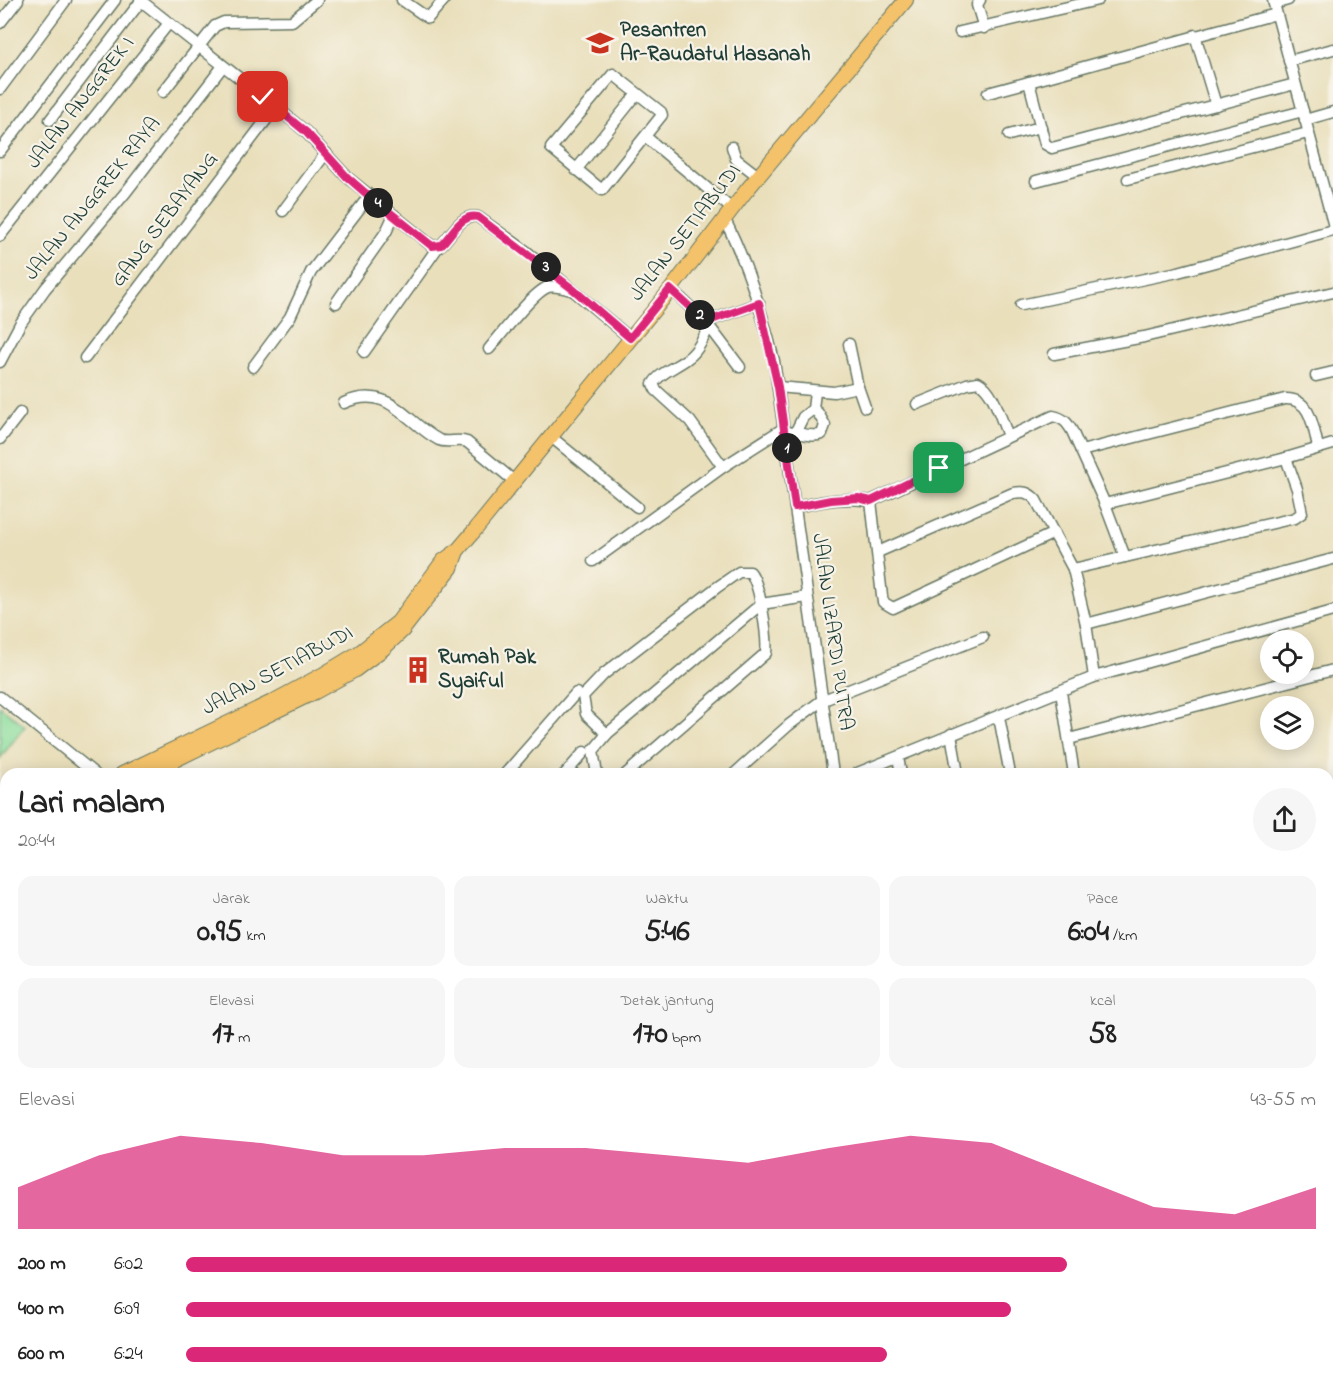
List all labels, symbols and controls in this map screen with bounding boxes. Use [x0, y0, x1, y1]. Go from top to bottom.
place label: Pesantren Ar-Raudatul Hasanah [620, 16, 810, 70]
school or university icon: Pesantren Ar-Raudatul Hasanah [585, 28, 615, 58]
street label: JALAN ANGGREK I [20, 30, 142, 176]
pin [237, 71, 288, 122]
icon: check [246, 80, 279, 113]
street label: JALAN ANGGREK RAYA [17, 111, 169, 287]
street label: GANG SEBAYANG [104, 146, 226, 294]
street label: JALAN SETIABUDI [623, 158, 749, 308]
pin: 4 [363, 188, 393, 218]
text: 4 [375, 191, 381, 215]
pin: 3 [531, 252, 561, 282]
text: 3 [543, 255, 549, 279]
pin: 2 [685, 300, 715, 330]
text: 2 [696, 303, 704, 327]
pin: 1 [772, 433, 802, 463]
text: 1 [784, 436, 790, 460]
pin [913, 442, 964, 493]
icon: arrive [922, 451, 955, 484]
street label: JALAN LIZARDI PUTRA [803, 531, 861, 733]
street label: JALAN SETIABUDI [197, 619, 359, 723]
map controls [1260, 630, 1314, 750]
button: locate [1260, 630, 1314, 684]
place label: Rumah Pak Syaiful [438, 643, 537, 699]
building icon: Rumah Pak Syaiful [403, 655, 433, 685]
button: layers [1260, 696, 1314, 750]
text: Lari malam [18, 780, 165, 828]
button: share [1253, 788, 1316, 851]
text: 20:44 [18, 827, 55, 856]
text: Jarak [213, 887, 250, 911]
text: Waktu [646, 887, 688, 911]
text: Pace [1087, 887, 1118, 911]
text: 0.95 [197, 911, 242, 955]
text: 5:46 [644, 911, 690, 955]
text: 6:04 [1068, 911, 1109, 955]
text: km [242, 924, 266, 948]
text: /km [1109, 924, 1137, 948]
text: Elevasi [209, 989, 254, 1013]
text: Detak jantung [620, 989, 714, 1013]
text: kcal [1090, 989, 1115, 1013]
text: 17 [212, 1013, 234, 1057]
text: 170 [633, 1013, 668, 1057]
text: 58 [1088, 1013, 1117, 1057]
text: m [234, 1026, 250, 1050]
text: bpm [668, 1026, 701, 1050]
text: Elevasi [18, 1086, 75, 1115]
text: 43–55 m [1250, 1086, 1316, 1115]
text: 200 m [18, 1250, 66, 1279]
text: 6:02 [114, 1250, 143, 1279]
text: 400 m [18, 1295, 64, 1324]
text: 6:09 [114, 1295, 139, 1324]
text: 600 m [18, 1340, 65, 1369]
text: 6:24 [114, 1340, 143, 1369]

